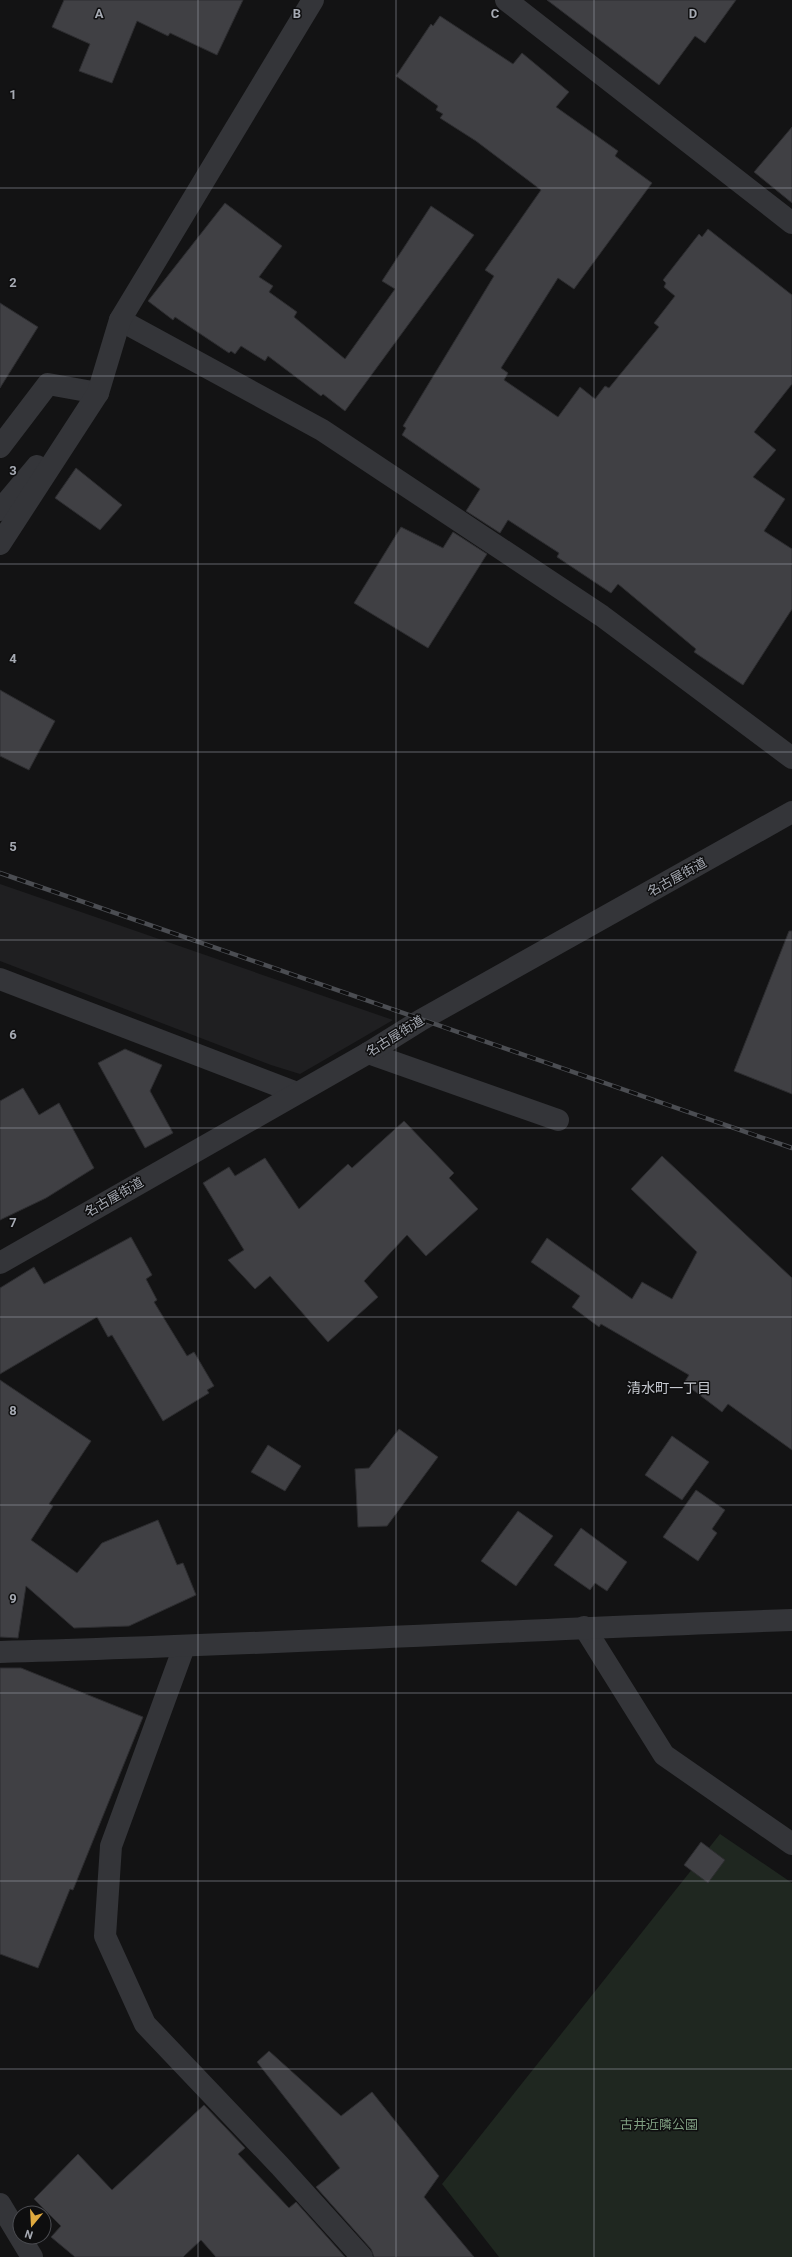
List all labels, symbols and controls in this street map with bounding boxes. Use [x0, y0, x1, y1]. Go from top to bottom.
text: A [95, 6, 104, 21]
text: B [293, 6, 301, 21]
text: C [491, 6, 500, 21]
text: D [689, 6, 697, 21]
text: 1 [9, 87, 17, 102]
text: 2 [9, 275, 17, 290]
text: 3 [9, 463, 17, 478]
text: 4 [9, 651, 17, 666]
text: 5 [9, 839, 17, 854]
street label: 名古屋街道 [645, 855, 709, 899]
street label: 名古屋街道 [363, 1012, 427, 1060]
text: 6 [9, 1027, 17, 1042]
street label: 名古屋街道 [82, 1174, 146, 1220]
text: 7 [9, 1215, 17, 1230]
district label: 清水町一丁目 [627, 1380, 711, 1396]
text: 8 [9, 1403, 17, 1418]
text: 9 [9, 1591, 17, 1606]
park label: 古井近隣公園 [620, 2117, 698, 2132]
north arrow [12, 2205, 52, 2245]
text: N [23, 2227, 35, 2241]

